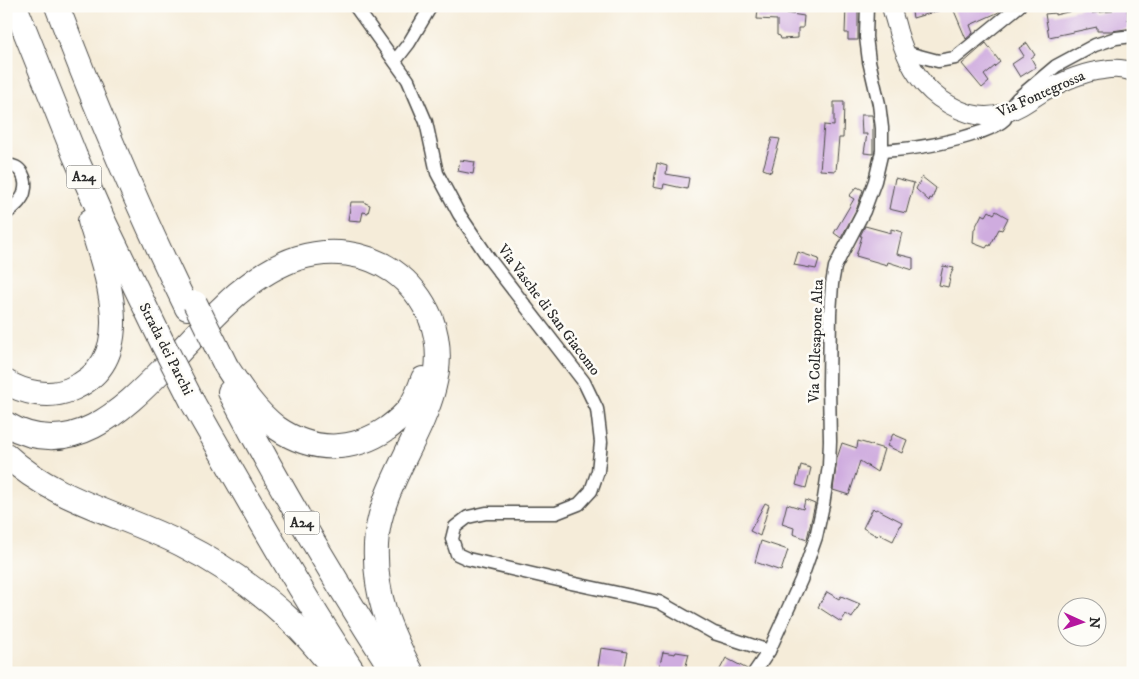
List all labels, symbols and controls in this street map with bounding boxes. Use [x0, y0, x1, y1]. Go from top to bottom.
street label: Via Fontegrossa [993, 66, 1088, 122]
road number: A24 [66, 166, 102, 188]
street label: Via Vasche di San Giacomo [493, 240, 605, 379]
street label: Via Collesapone Alta [804, 278, 828, 404]
street label: Strada dei Parchi [135, 300, 198, 399]
road number: A24 [284, 512, 320, 534]
north arrow [1056, 596, 1106, 646]
text: N [1085, 616, 1103, 629]

